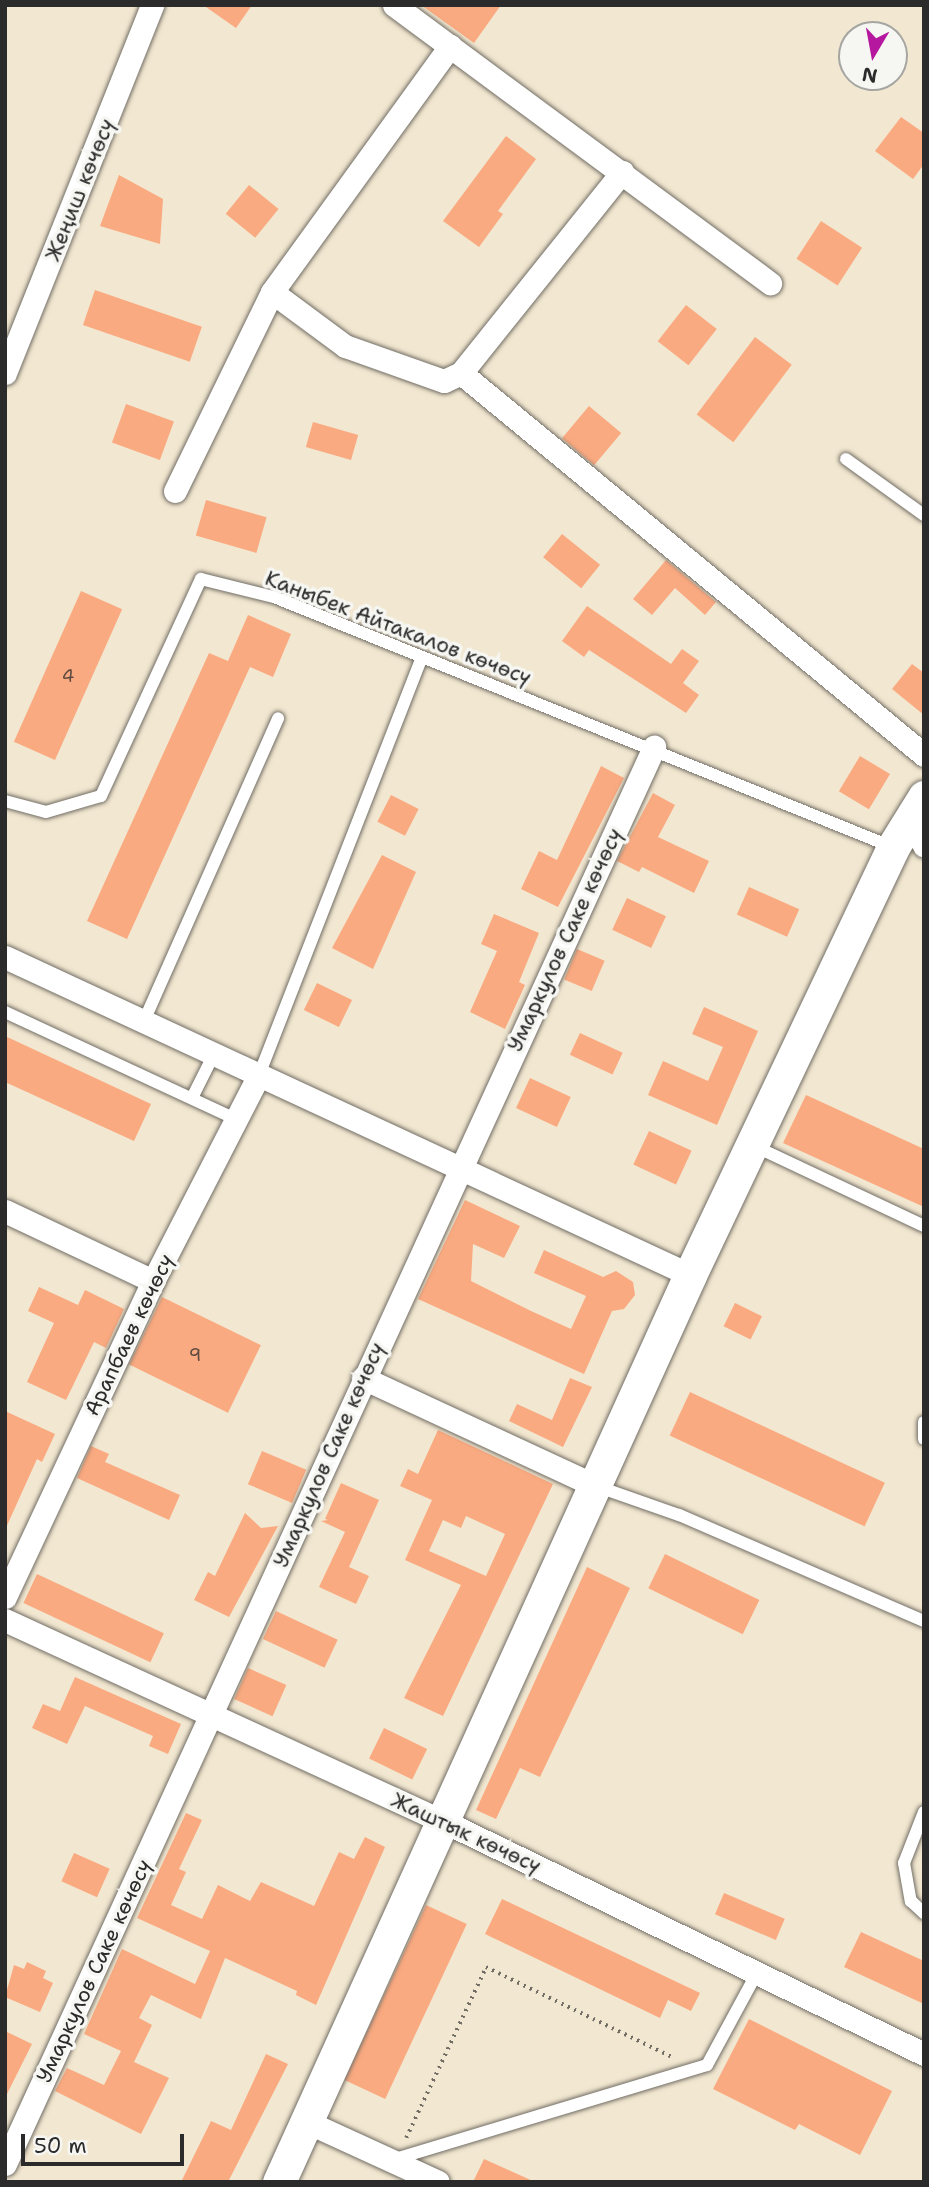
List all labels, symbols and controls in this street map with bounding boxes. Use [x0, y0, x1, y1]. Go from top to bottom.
north arrow [838, 21, 908, 91]
text: N [860, 62, 879, 89]
street label: Жеңиш көчөсү [40, 115, 120, 265]
street label: Каныбек Айтакалов көчөсү [261, 566, 535, 690]
house number: 4 [62, 665, 74, 687]
street label: Умаркулов Саке көчөсү [502, 824, 628, 1056]
street label: Арапбаев көчөсү [79, 1250, 179, 1420]
street label: Умаркулов Саке көчөсү [268, 1339, 390, 1571]
house number: 9 [189, 1344, 201, 1366]
street label: Жаштык көчөсү [387, 1787, 545, 1879]
street label: Умаркулов Саке көчөсү [31, 1855, 157, 2087]
scale bar [24, 2120, 187, 2164]
text: 50 m [34, 2132, 87, 2160]

